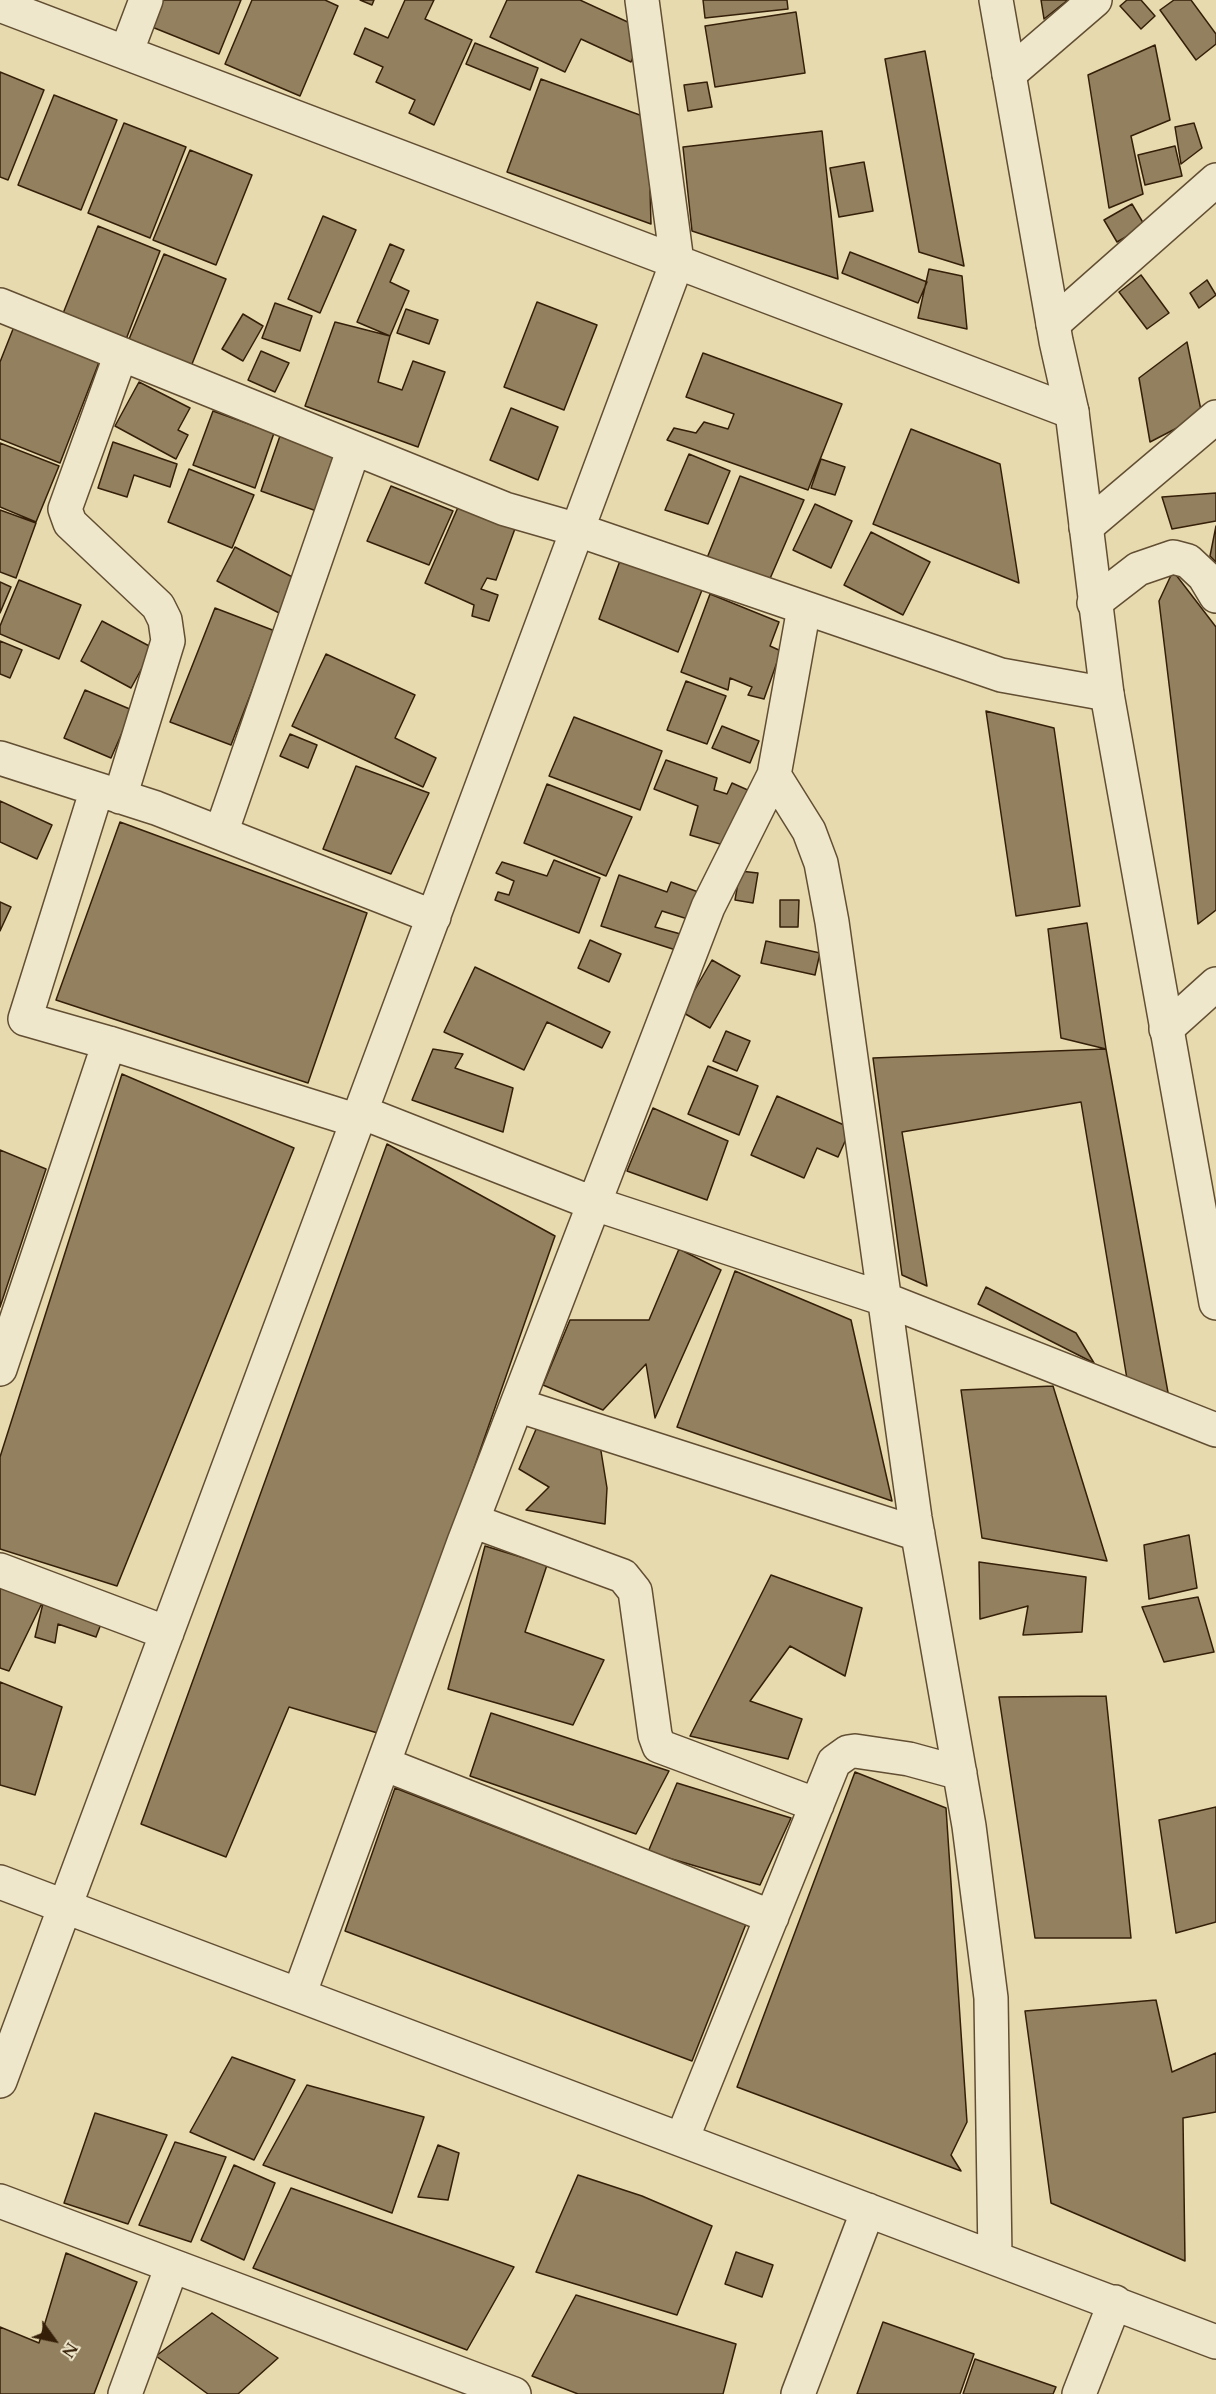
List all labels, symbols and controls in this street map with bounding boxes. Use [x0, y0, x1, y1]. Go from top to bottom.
north arrow [24, 2310, 84, 2370]
text: N [56, 2338, 82, 2362]

